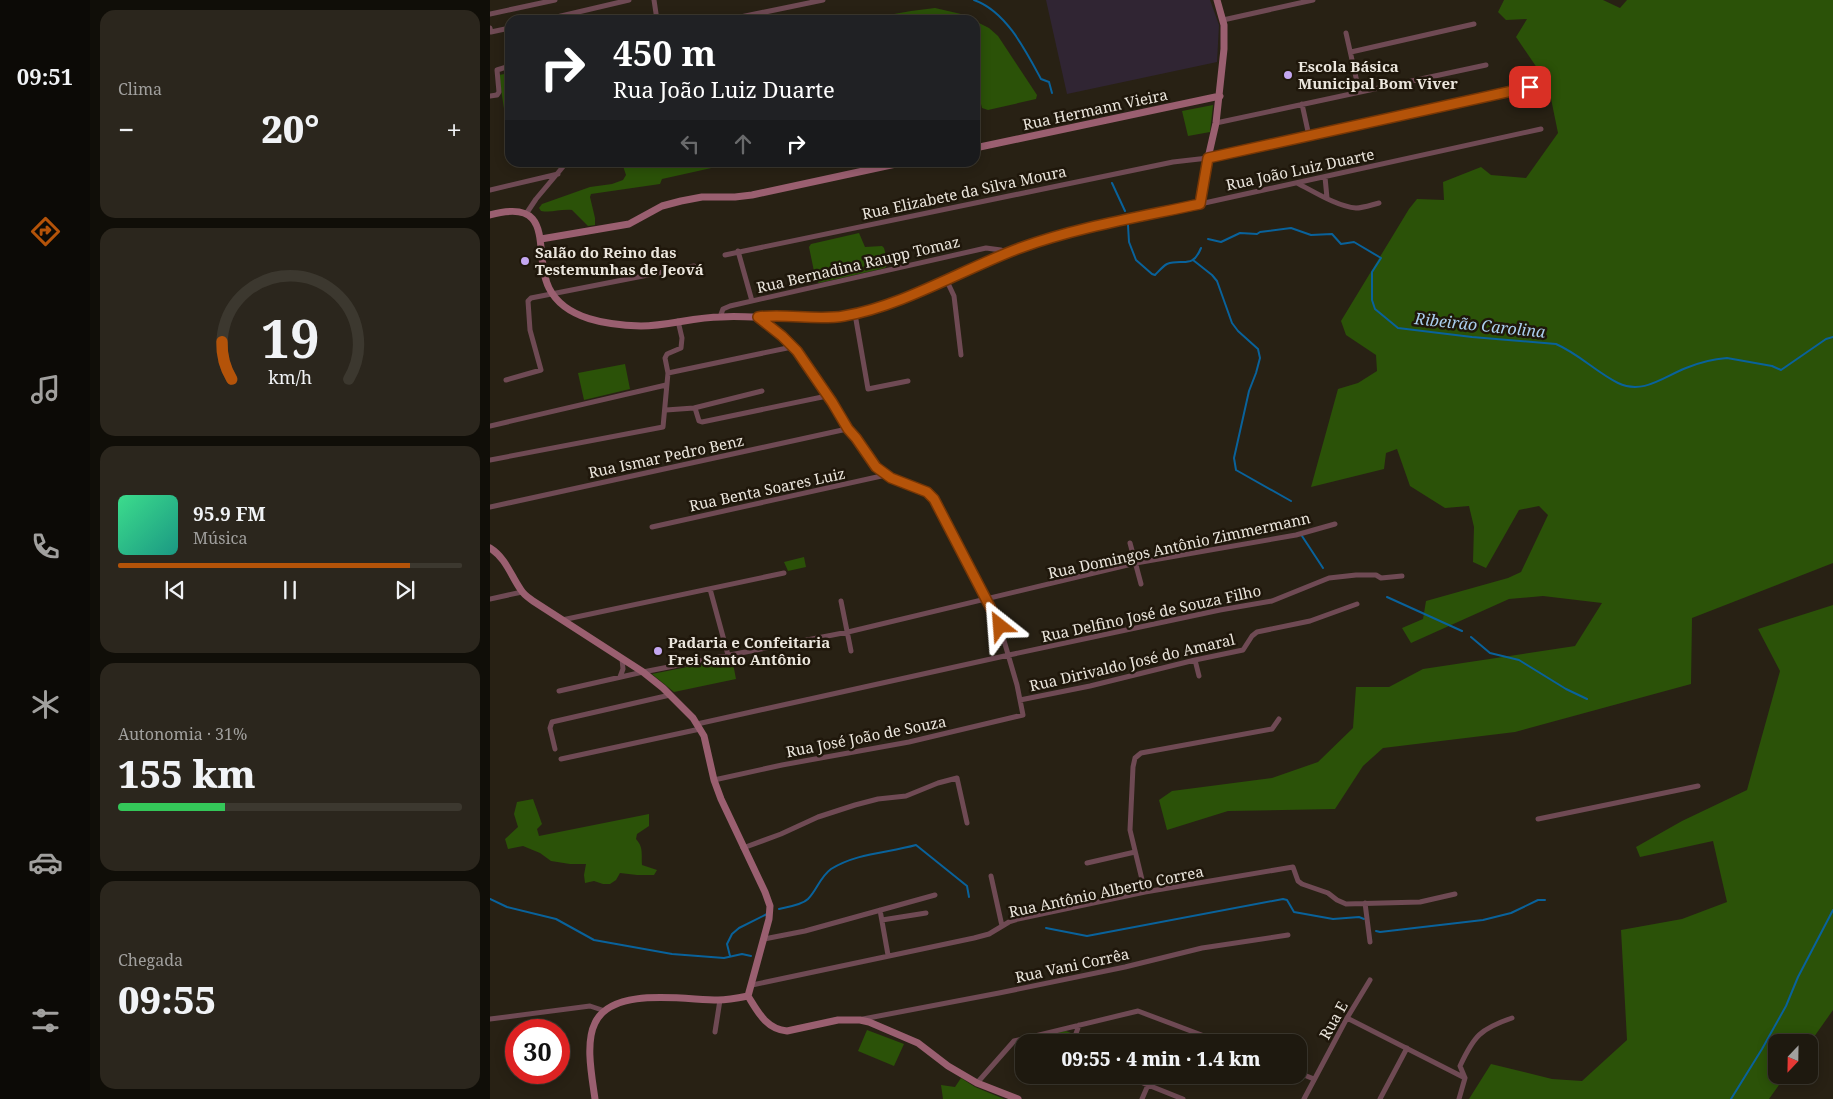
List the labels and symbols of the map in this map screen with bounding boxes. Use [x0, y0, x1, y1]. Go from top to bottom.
place label: Escola Básica Municipal Bom Viver [1298, 56, 1458, 93]
pin [1509, 66, 1551, 108]
marker: Escola Básica Municipal Bom Viver [1282, 69, 1294, 81]
street label: Rua Hermann Vieira [1021, 84, 1169, 134]
street label: Rua João Luiz Duarte [1224, 144, 1376, 194]
street label: Rua Elizabete da Silva Moura [860, 161, 1068, 223]
street label: Rua Bernadina Raupp Tomaz [754, 231, 962, 297]
place label: Salão do Reino das Testemunhas de Jeová [535, 242, 704, 279]
marker: Salão do Reino das Testemunhas de Jeová [519, 255, 531, 267]
water label: Ribeirão Carolina [1413, 307, 1547, 343]
street label: Rua Ismar Pedro Benz [586, 430, 746, 482]
street label: Rua Benta Soares Luiz [687, 463, 847, 515]
street label: Rua Domingos Antônio Zimmermann [1046, 507, 1312, 583]
street label: Rua Delfino José de Souza Filho [1039, 580, 1263, 646]
position arrow [973, 599, 1025, 651]
street label: Rua Dirivaldo José do Amaral [1027, 629, 1237, 695]
place label: Padaria e Confeitaria Frei Santo Antônio [668, 632, 830, 669]
marker: Padaria e Confeitaria Frei Santo Antônio [652, 645, 664, 657]
street label: Rua José João de Souza [784, 711, 948, 761]
street label: Rua Antônio Alberto Correa [1007, 861, 1205, 921]
street label: Rua Vani Corrêa [1013, 943, 1131, 987]
street label: Rua E [1314, 997, 1352, 1043]
speed limit sign: 30 [505, 1019, 570, 1084]
north arrow [1768, 1034, 1818, 1084]

